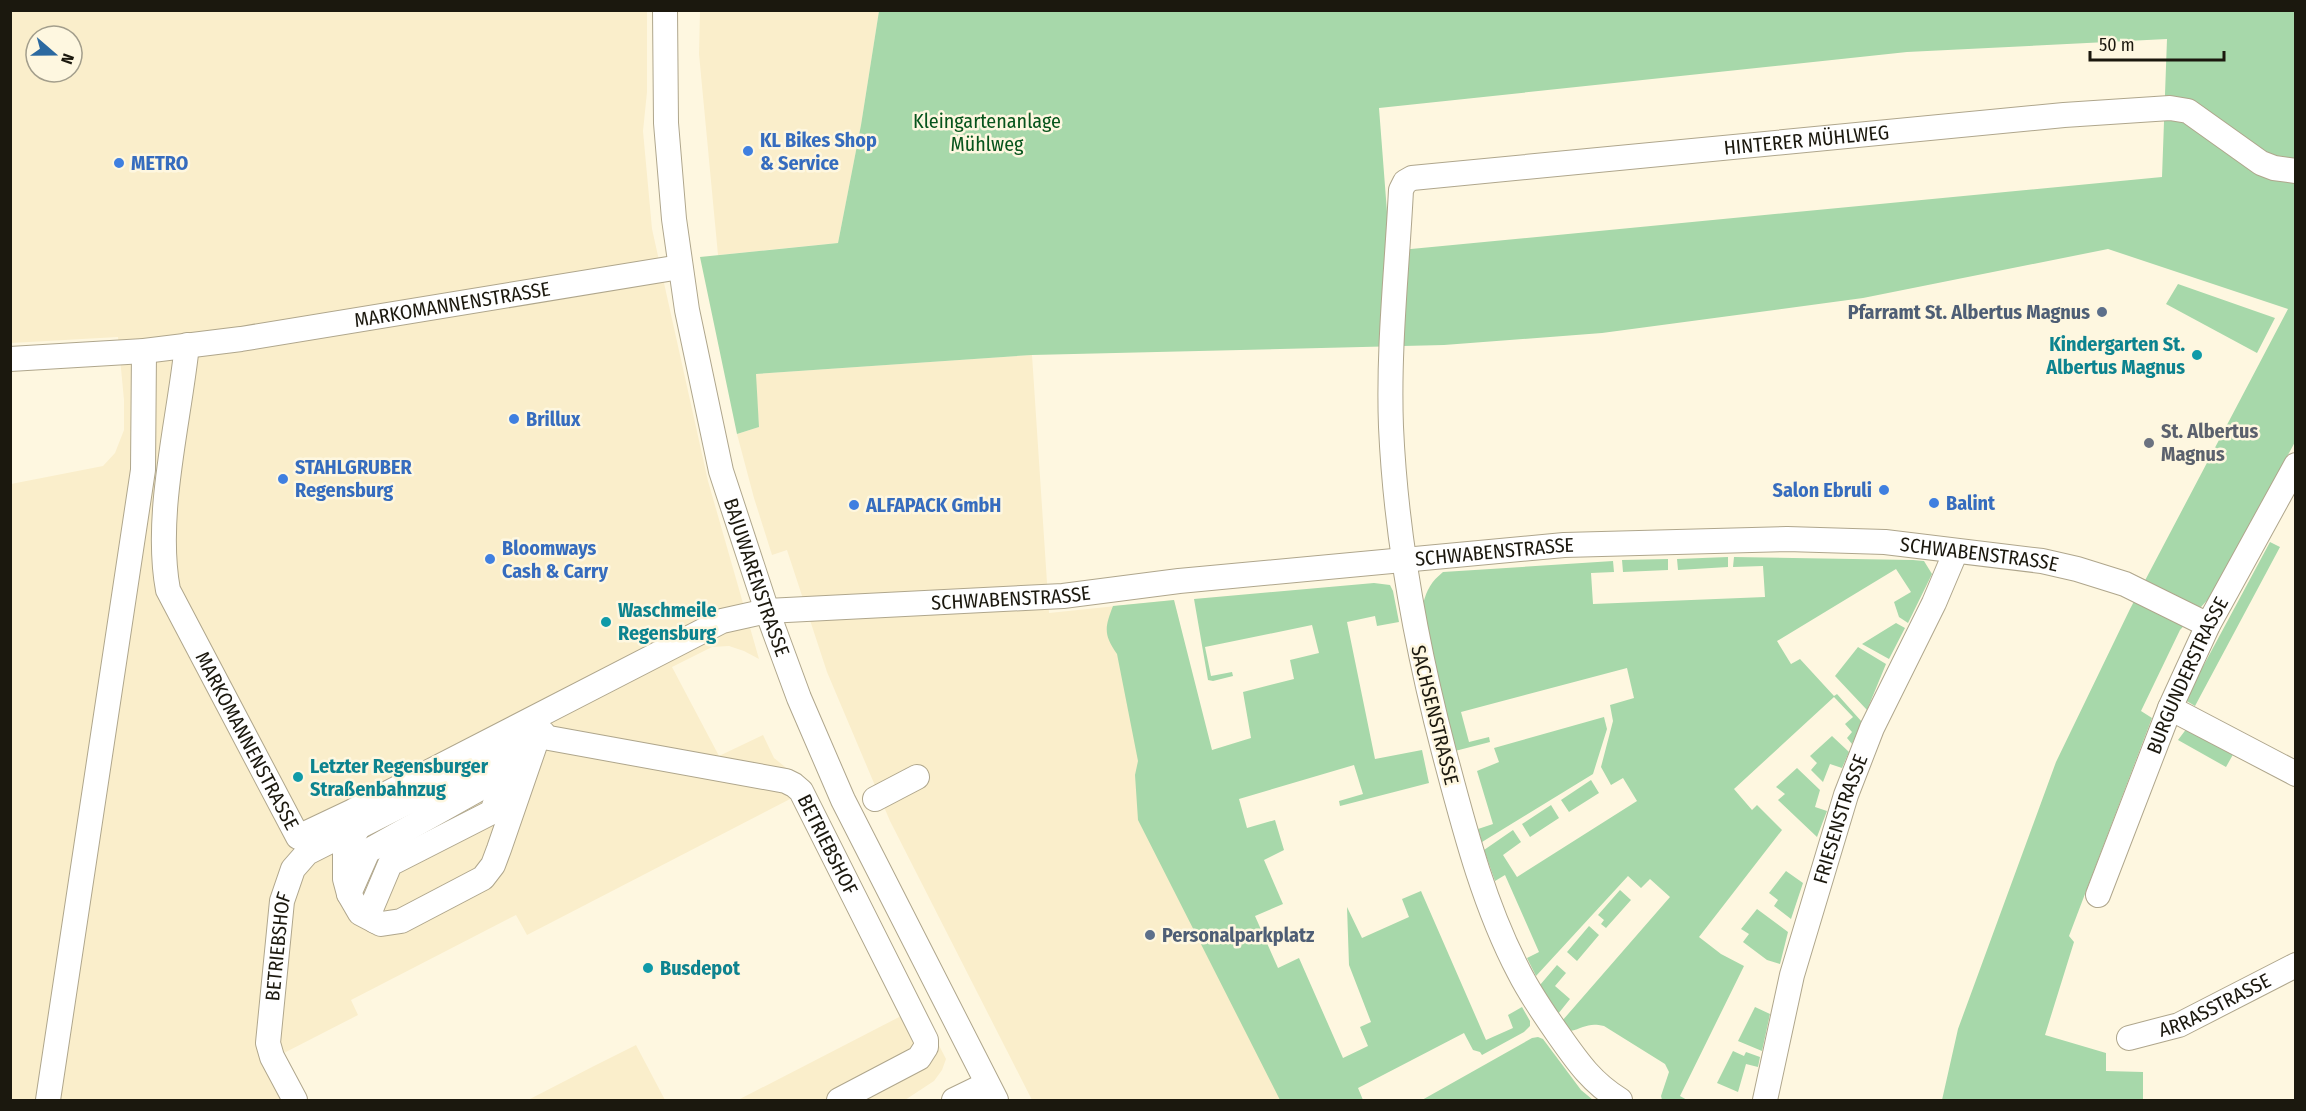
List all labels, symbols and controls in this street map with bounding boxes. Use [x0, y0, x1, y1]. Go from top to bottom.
north arrow [24, 24, 84, 84]
scale bar [2090, 24, 2224, 62]
text: 50 m [2099, 34, 2135, 56]
text: N [57, 51, 78, 67]
park label: Kleingartenanlage Mühlweg [913, 109, 1061, 156]
street label: HINTERER MÜHLWEG [1723, 120, 1890, 160]
place label: KL Bikes Shop & Service [760, 128, 877, 175]
marker: KL Bikes Shop & Service [741, 144, 755, 158]
place label: METRO [131, 151, 188, 175]
marker: METRO [112, 156, 126, 170]
street label: MARKOMANNENSTRASSE [352, 276, 552, 332]
place label: Pfarramt St. Albertus Magnus [1848, 300, 2090, 324]
marker: Pfarramt St. Albertus Magnus [2095, 305, 2109, 319]
place label: Kindergarten St. Albertus Magnus [2045, 332, 2185, 379]
marker: Kindergarten St. Albertus Magnus [2190, 348, 2204, 362]
place label: Brillux [526, 407, 581, 431]
marker: Brillux [507, 412, 521, 426]
place label: St. Albertus Magnus [2161, 419, 2258, 466]
marker: St. Albertus Magnus [2142, 436, 2156, 450]
place label: STAHLGRUBER Regensburg [295, 455, 412, 502]
marker: STAHLGRUBER Regensburg [276, 472, 290, 486]
place label: Salon Ebruli [1773, 478, 1872, 502]
marker: Salon Ebruli [1877, 483, 1891, 497]
place label: Balint [1946, 491, 1996, 515]
place label: ALFAPACK GmbH [865, 493, 1001, 517]
street label: BAJUWARENSTRASSE [719, 495, 795, 660]
marker: Balint [1927, 496, 1941, 510]
marker: ALFAPACK GmbH [847, 498, 861, 512]
street label: SCHWABENSTRASSE [1899, 532, 2061, 576]
street label: SCHWABENSTRASSE [1414, 533, 1574, 571]
place label: Bloomways Cash & Carry [502, 536, 608, 583]
marker: Bloomways Cash & Carry [483, 552, 497, 566]
street label: SCHWABENSTRASSE [931, 581, 1092, 615]
street label: BURGUNDERSTRASSE [2141, 593, 2233, 757]
place label: Waschmeile Regensburg [618, 598, 717, 645]
marker: Waschmeile Regensburg [599, 615, 613, 629]
street label: SACHSENSTRASSE [1406, 643, 1464, 787]
street label: MARKOMANNENSTRASSE [191, 647, 304, 834]
street label: FRIESENSTRASSE [1808, 751, 1873, 887]
place label: Letzter Regensburger Straßenbahnzug [310, 754, 489, 801]
marker: Letzter Regensburger Straßenbahnzug [291, 770, 305, 784]
street label: BETRIEBSHOF [793, 790, 863, 899]
street label: BETRIEBSHOF [260, 889, 296, 1002]
place label: Personalparkplatz [1162, 923, 1315, 947]
marker: Personalparkplatz [1143, 928, 1157, 942]
place label: Busdepot [660, 956, 741, 980]
marker: Busdepot [641, 961, 655, 975]
street label: ARRASSTRASSE [2156, 968, 2275, 1042]

